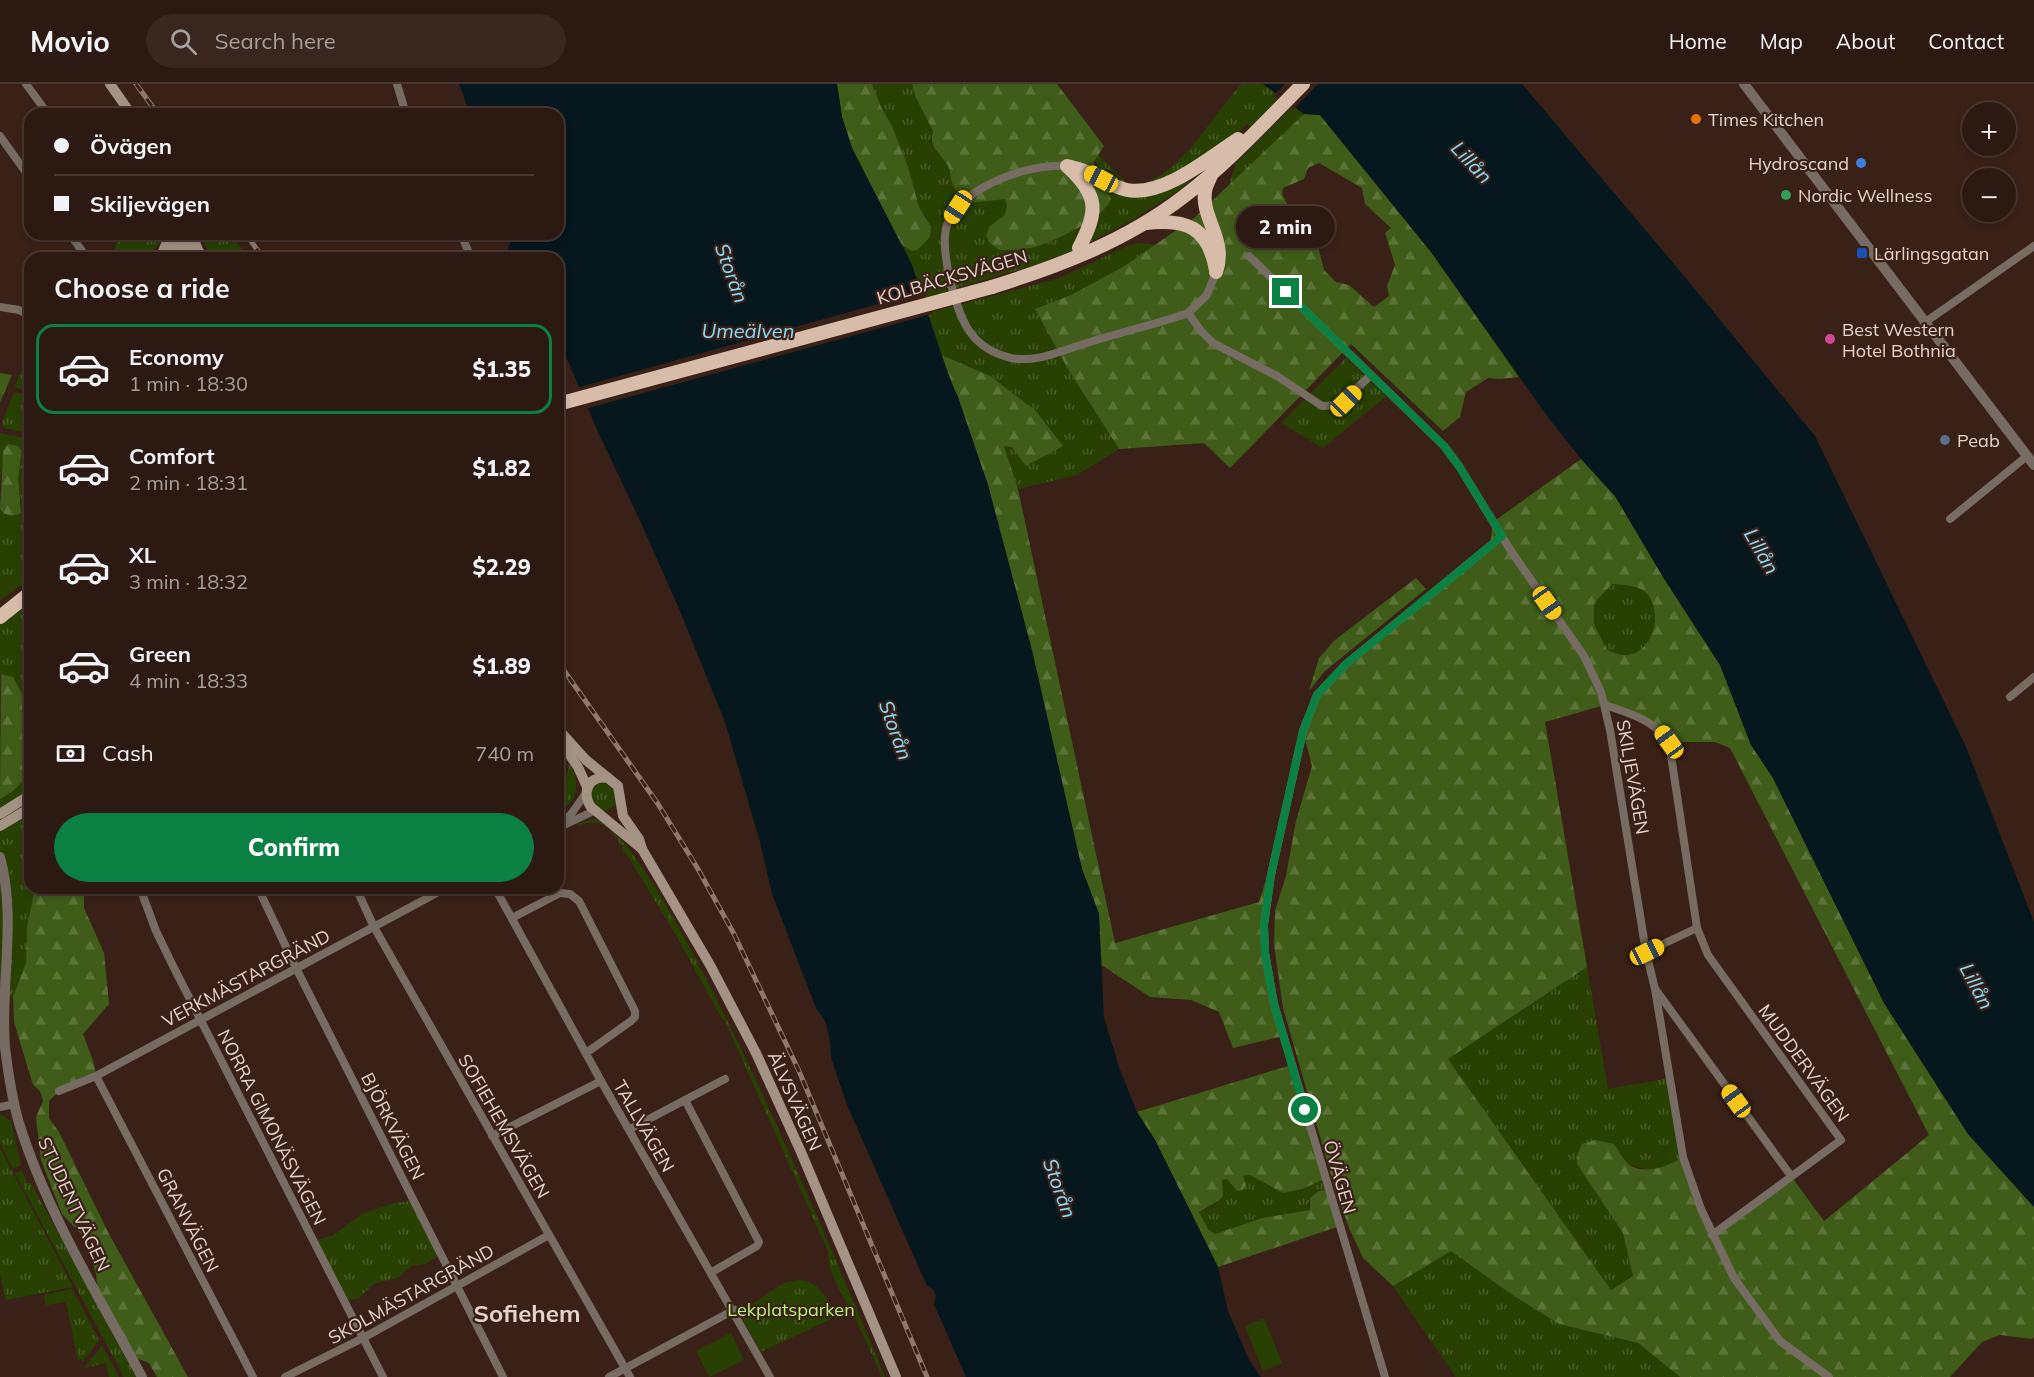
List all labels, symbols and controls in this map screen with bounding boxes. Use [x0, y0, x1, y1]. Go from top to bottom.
search box [146, 14, 566, 68]
text: Movio [30, 24, 110, 59]
icon: search [167, 25, 200, 58]
text: Search here [215, 27, 336, 55]
text: Home [1669, 28, 1727, 54]
text: Map [1760, 28, 1803, 54]
text: About [1836, 28, 1895, 54]
text: Contact [1928, 28, 2004, 54]
map controls [1962, 102, 2016, 222]
button: + [1962, 102, 2016, 156]
place label: Times Kitchen [1708, 108, 1824, 131]
marker: Times Kitchen [1689, 112, 1703, 126]
text: Övägen [90, 132, 172, 160]
water label: Lillån [1446, 136, 1498, 188]
place label: Hydroscand [1748, 152, 1849, 175]
marker: Hydroscand [1854, 156, 1868, 170]
car [1081, 163, 1121, 195]
button: − [1962, 168, 2016, 222]
place label: Nordic Wellness [1798, 184, 1932, 207]
car [941, 187, 975, 227]
marker: Nordic Wellness [1779, 188, 1793, 202]
text: Skiljevägen [90, 190, 210, 218]
callout: 2 min [1236, 205, 1336, 247]
text: 2 min [1259, 214, 1312, 239]
water label: Storån [710, 240, 754, 306]
place label: Lärlingsgatan [1874, 242, 1989, 265]
street label: KOLBÄCKSVÄGEN [874, 244, 1030, 310]
marker: Lärlingsgatan [1855, 246, 1869, 260]
text: Choose a ride [54, 271, 230, 305]
route end [1272, 278, 1299, 305]
water label: Umeälven [702, 318, 794, 343]
place label: Best Western Hotel Bothnia [1842, 318, 1956, 362]
marker: Best Western Hotel Bothnia [1823, 332, 1837, 346]
icon: car [57, 342, 111, 396]
text: Economy [129, 343, 224, 371]
text: $1.35 [472, 355, 531, 383]
text: 1 min · 18:30 [129, 371, 248, 396]
car [1327, 382, 1365, 420]
place label: Peab [1957, 429, 2000, 452]
marker: Peab [1938, 433, 1952, 447]
icon: car [57, 441, 111, 495]
text: Comfort [129, 442, 215, 470]
text: $1.82 [472, 454, 531, 482]
text: 2 min · 18:31 [129, 470, 248, 495]
water label: Lillån [1739, 524, 1785, 578]
icon: car [57, 540, 111, 594]
text: XL [129, 541, 156, 569]
text: $2.29 [472, 553, 531, 581]
text: 3 min · 18:32 [129, 569, 248, 594]
car [1529, 583, 1565, 623]
icon: car [57, 639, 111, 693]
text: Green [129, 640, 191, 668]
text: $1.89 [472, 652, 531, 680]
text: 4 min · 18:33 [129, 668, 248, 693]
water label: Storån [874, 697, 918, 763]
street label: SKILJEVÄGEN [1612, 718, 1654, 836]
car [1651, 722, 1687, 762]
icon: cash [54, 737, 87, 770]
text: Cash [102, 739, 154, 767]
text: 740 m [475, 741, 534, 766]
button: Confirm [54, 813, 534, 882]
street label: VERKMÄSTARGRÄND [158, 924, 334, 1032]
car [1627, 936, 1667, 968]
water label: Lillån [1954, 959, 2000, 1013]
street label: MUDDERVÄGEN [1754, 1000, 1854, 1126]
street label: NORRA GIMONÄSVÄGEN [213, 1025, 331, 1229]
street label: ÄLVSVÄGEN [763, 1048, 827, 1154]
street label: SOFIEHEMSVÄGEN [453, 1050, 555, 1202]
street label: BJÖRKVÄGEN [356, 1069, 430, 1183]
street label: TALLVÄGEN [608, 1076, 680, 1176]
car [1718, 1081, 1754, 1121]
route start [1291, 1096, 1318, 1123]
street label: STUDENTVÄGEN [33, 1133, 115, 1275]
street label: ÖVÄGEN [1319, 1138, 1361, 1216]
water label: Storån [1038, 1155, 1082, 1221]
street label: GRANVÄGEN [152, 1164, 224, 1276]
street label: SKOLMÄSTARGRÄND [324, 1239, 498, 1349]
district label: Sofiehem [474, 1298, 580, 1328]
park label: Lekplatsparken [727, 1298, 855, 1321]

